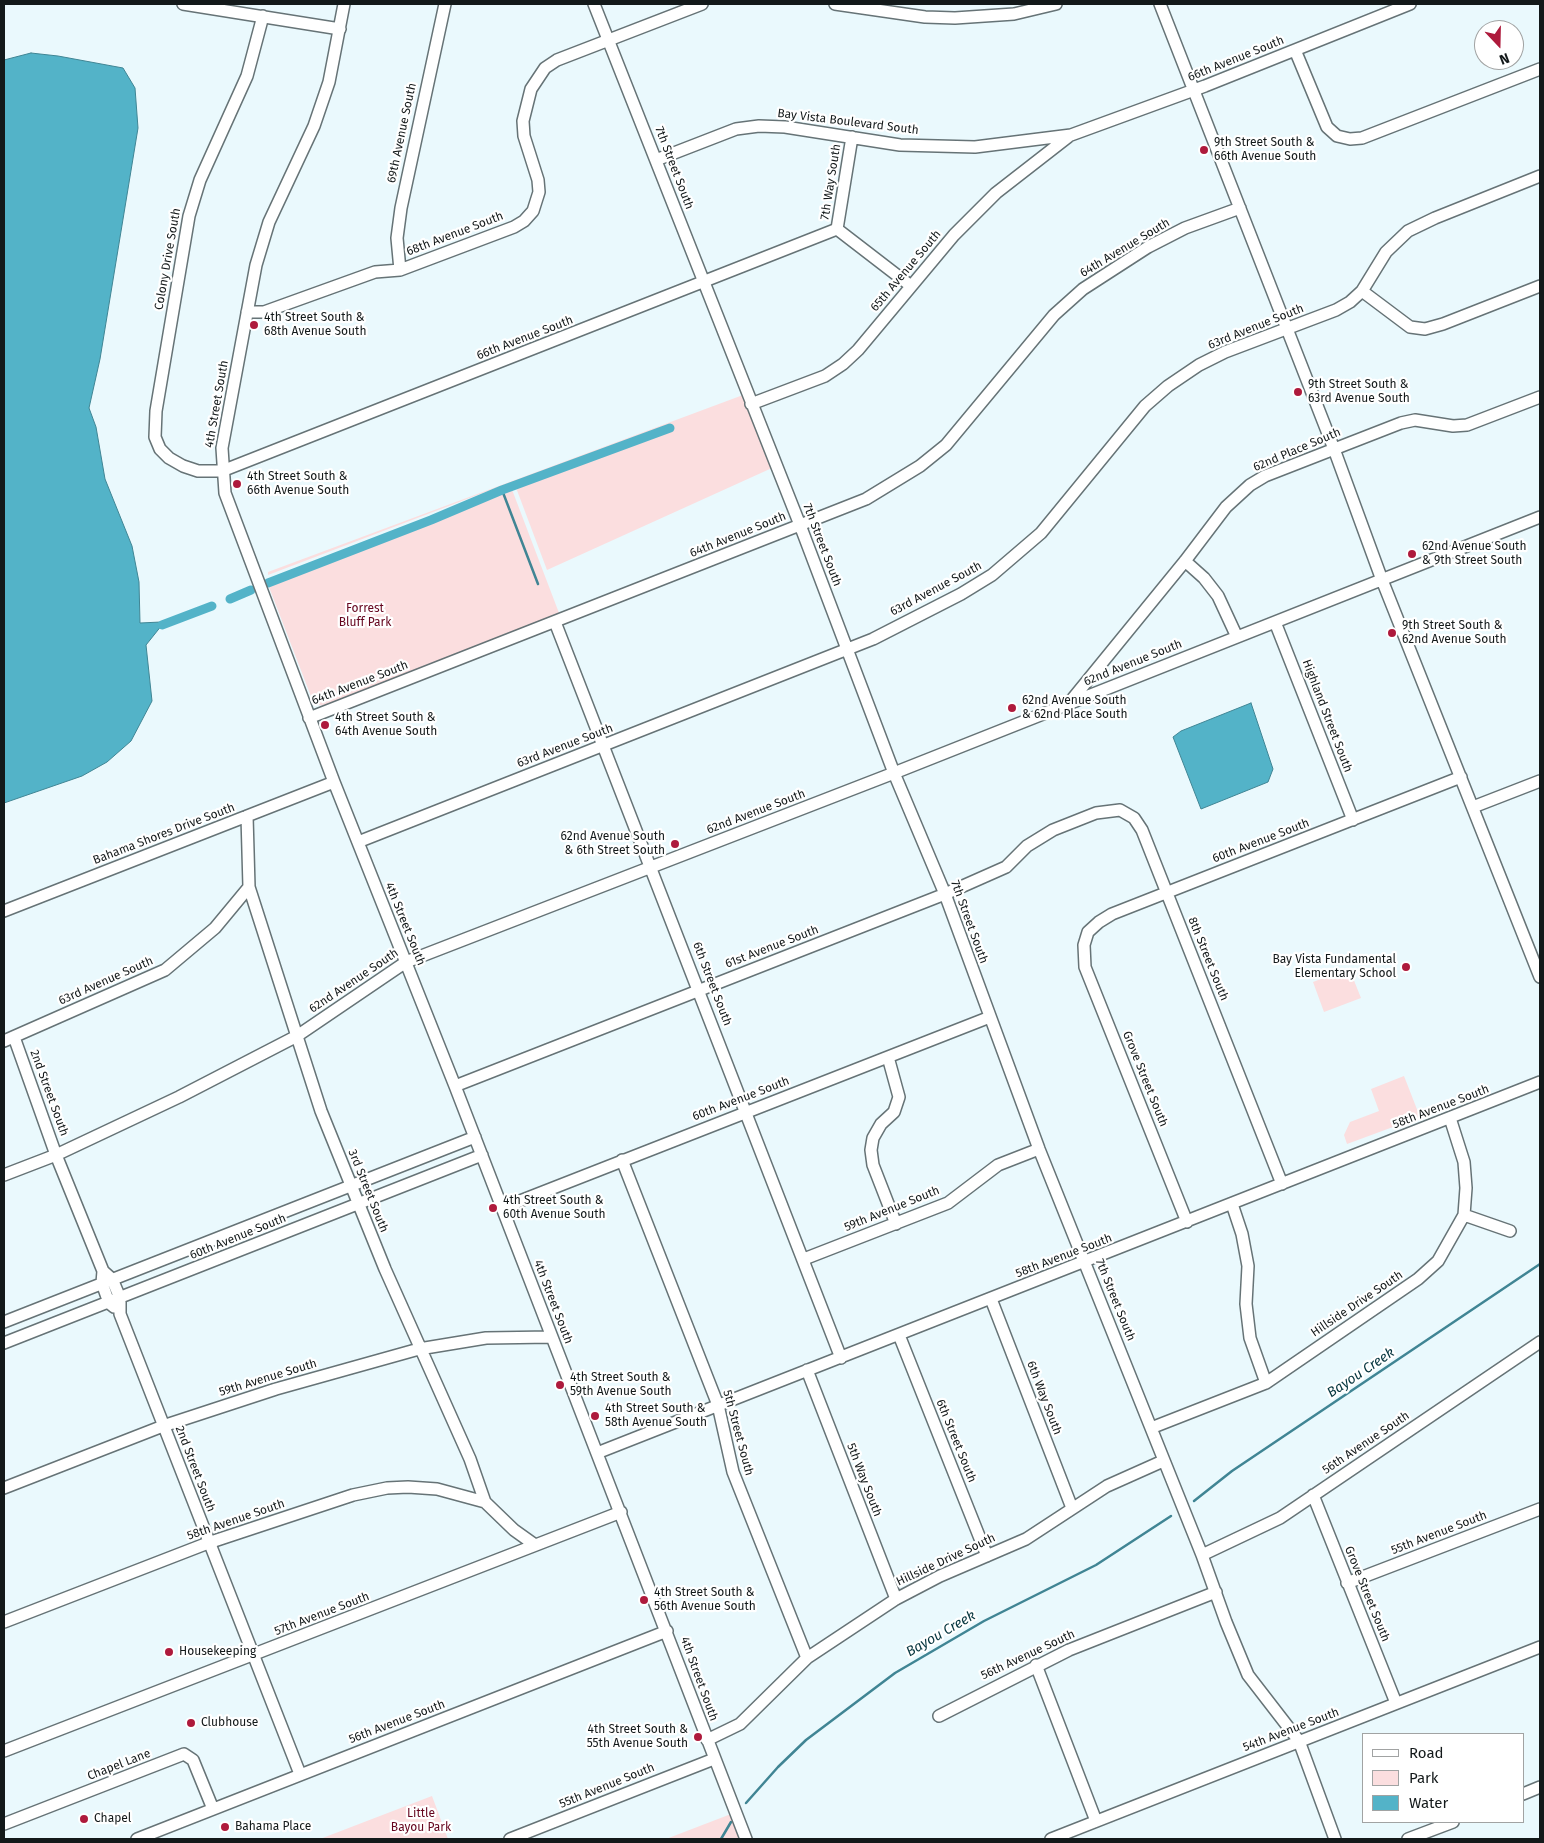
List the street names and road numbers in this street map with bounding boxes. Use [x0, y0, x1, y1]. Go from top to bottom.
street label: 66th Avenue South [1186, 33, 1286, 85]
street label: 69th Avenue South [384, 82, 420, 184]
street label: Bay Vista Boulevard South [776, 106, 920, 138]
street label: 7th Street South [652, 125, 696, 211]
street label: 7th Way South [818, 143, 844, 221]
street label: Colony Drive South [152, 207, 184, 311]
street label: 68th Avenue South [405, 209, 505, 259]
street label: 64th Avenue South [1077, 216, 1173, 280]
street label: 65th Avenue South [868, 227, 944, 315]
street label: 63rd Avenue South [1206, 301, 1306, 353]
street label: 66th Avenue South [475, 313, 575, 363]
street label: 4th Street South [202, 359, 232, 449]
street label: 62nd Place South [1251, 425, 1343, 475]
street label: 7th Street South [800, 502, 844, 588]
street label: 64th Avenue South [688, 509, 788, 561]
street label: 63rd Avenue South [888, 559, 984, 619]
street label: 62nd Avenue South [1082, 637, 1184, 689]
street label: Highland Street South [1299, 657, 1355, 775]
street label: 64th Avenue South [310, 658, 410, 708]
street label: 63rd Avenue South [515, 721, 615, 771]
street label: 62nd Avenue South [705, 787, 807, 837]
street label: Bahama Shores Drive South [91, 800, 237, 868]
street label: 60th Avenue South [1211, 816, 1311, 866]
street label: 7th Street South [947, 878, 991, 966]
street label: 4th Street South [382, 880, 428, 968]
street label: 8th Street South [1185, 915, 1231, 1003]
street label: 61st Avenue South [723, 923, 821, 971]
street label: 6th Street South [689, 940, 735, 1028]
street label: 62nd Avenue South [307, 946, 401, 1016]
street label: 63rd Avenue South [57, 954, 155, 1008]
street label: Grove Street South [1119, 1029, 1171, 1129]
street label: 2nd Street South [27, 1048, 71, 1138]
street label: 60th Avenue South [691, 1074, 791, 1124]
street label: 58th Avenue South [1391, 1082, 1491, 1132]
street label: 3rd Street South [345, 1147, 391, 1235]
street label: 59th Avenue South [842, 1183, 942, 1235]
street label: 60th Avenue South [188, 1211, 288, 1263]
street label: 58th Avenue South [1014, 1231, 1114, 1281]
street label: 7th Street South [1092, 1257, 1138, 1343]
street label: 4th Street South [530, 1258, 576, 1346]
street label: Hillside Drive South [1308, 1268, 1406, 1340]
street label: 59th Avenue South [217, 1356, 319, 1400]
street label: 6th Way South [1023, 1359, 1065, 1437]
street label: 5th Street South [720, 1389, 756, 1477]
street label: 6th Street South [933, 1397, 979, 1485]
street label: 56th Avenue South [1320, 1409, 1412, 1477]
street label: 2nd Street South [172, 1424, 218, 1514]
street label: 5th Way South [843, 1441, 885, 1519]
street label: 58th Avenue South [185, 1497, 287, 1543]
street label: 55th Avenue South [1389, 1508, 1489, 1558]
street label: Hillside Drive South [894, 1531, 998, 1589]
street label: Grove Street South [1341, 1544, 1393, 1644]
street label: 57th Avenue South [273, 1589, 371, 1639]
street label: 56th Avenue South [979, 1627, 1077, 1683]
street label: 4th Street South [677, 1635, 721, 1723]
street label: 56th Avenue South [347, 1697, 447, 1747]
street label: 54th Avenue South [1241, 1705, 1341, 1755]
street label: Chapel Lane [85, 1746, 153, 1784]
street label: 55th Avenue South [557, 1760, 657, 1812]

